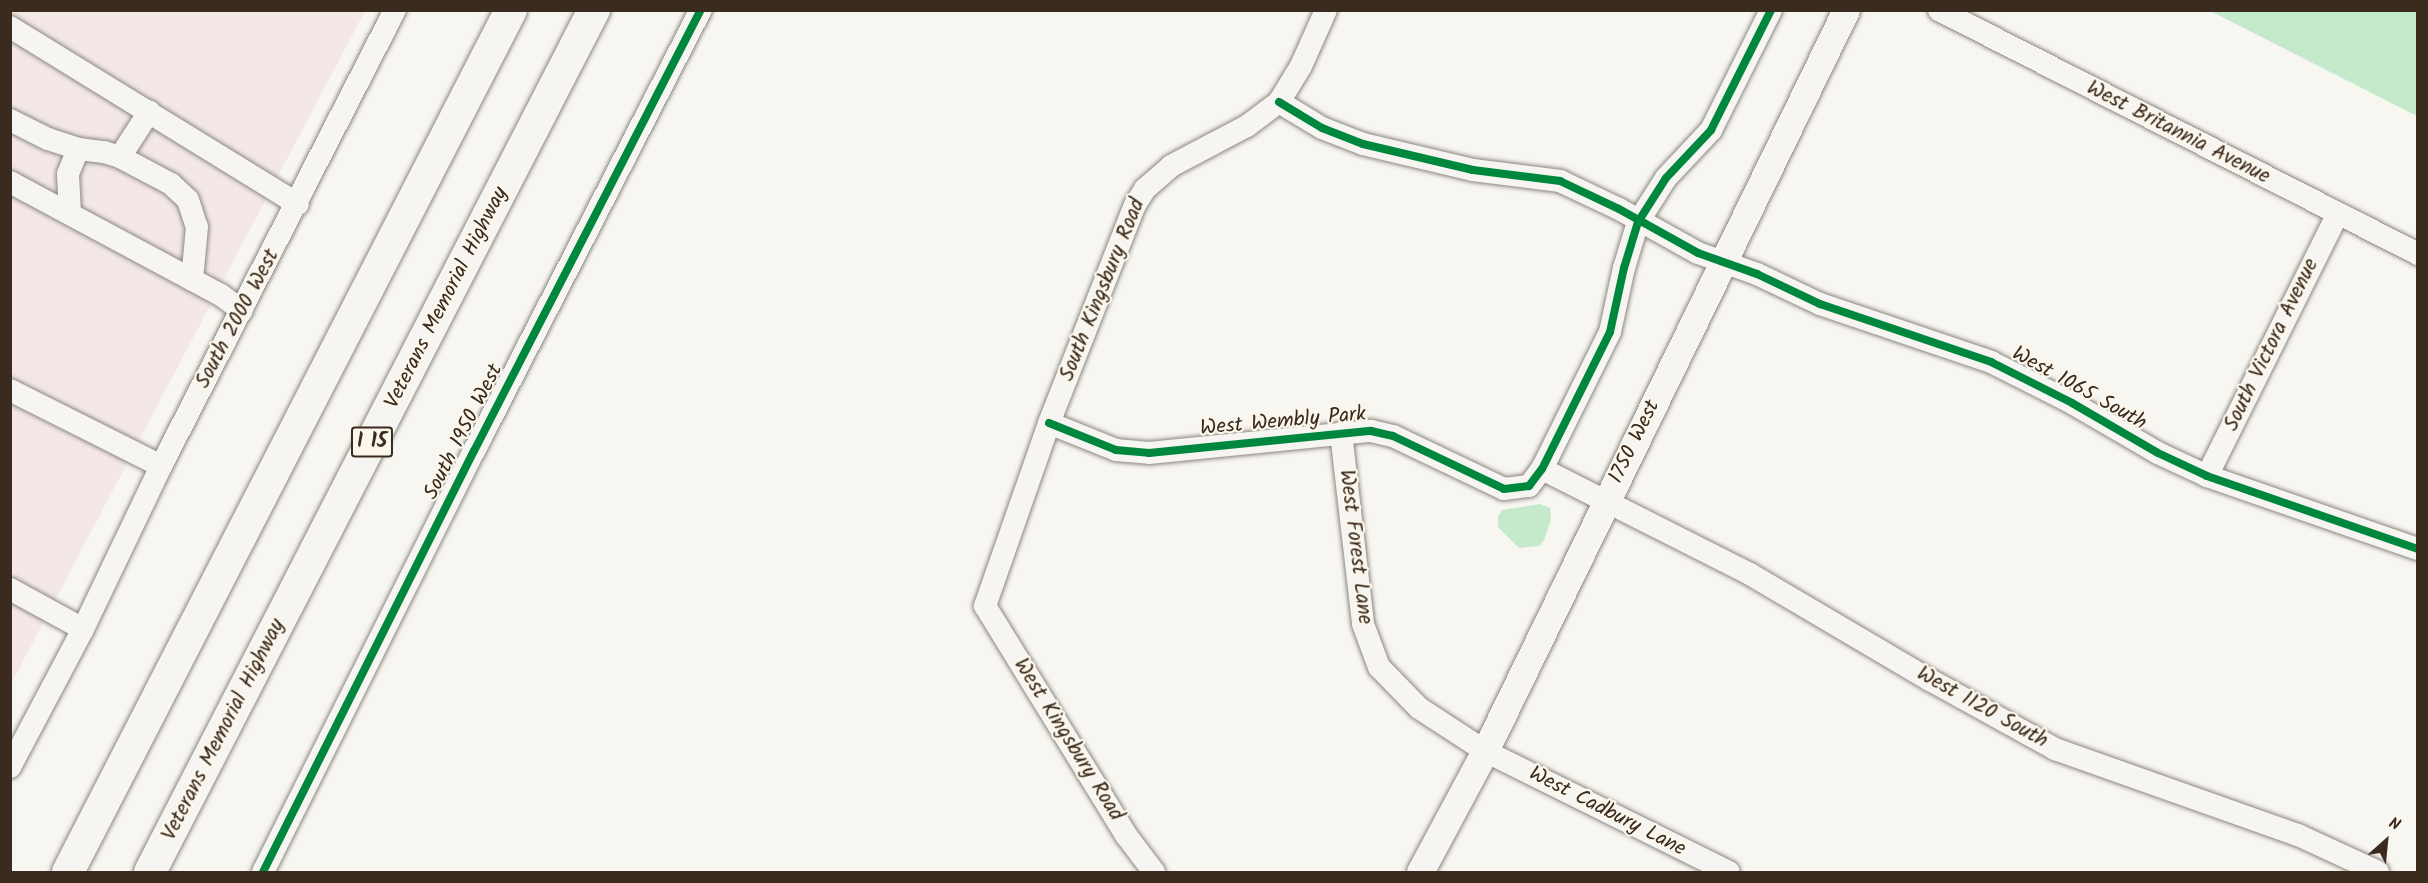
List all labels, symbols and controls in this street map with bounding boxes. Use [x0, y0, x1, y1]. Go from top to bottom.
street label: West Britannia Avenue [2082, 76, 2274, 190]
street label: Veterans Memorial Highway [380, 183, 514, 413]
street label: South Kingsbury Road [1055, 195, 1151, 385]
street label: South 2000 West [191, 245, 285, 393]
street label: South Victora Avenue [2219, 255, 2325, 435]
street label: West 1065 South [2007, 342, 2151, 436]
street label: South 1950 West [419, 360, 509, 504]
street label: 1750 West [1604, 396, 1666, 488]
street label: West Wembly Park [1199, 402, 1367, 442]
road number: I 15 [350, 425, 394, 459]
street label: West Forest Lane [1333, 468, 1377, 626]
street label: Veterans Memorial Highway [157, 615, 291, 845]
street label: West Kingsbury Road [1008, 654, 1128, 826]
street label: West 1120 South [1912, 662, 2052, 754]
street label: West Cadbury Lane [1524, 762, 1690, 862]
north arrow [2356, 811, 2416, 871]
text: N [2384, 811, 2405, 838]

